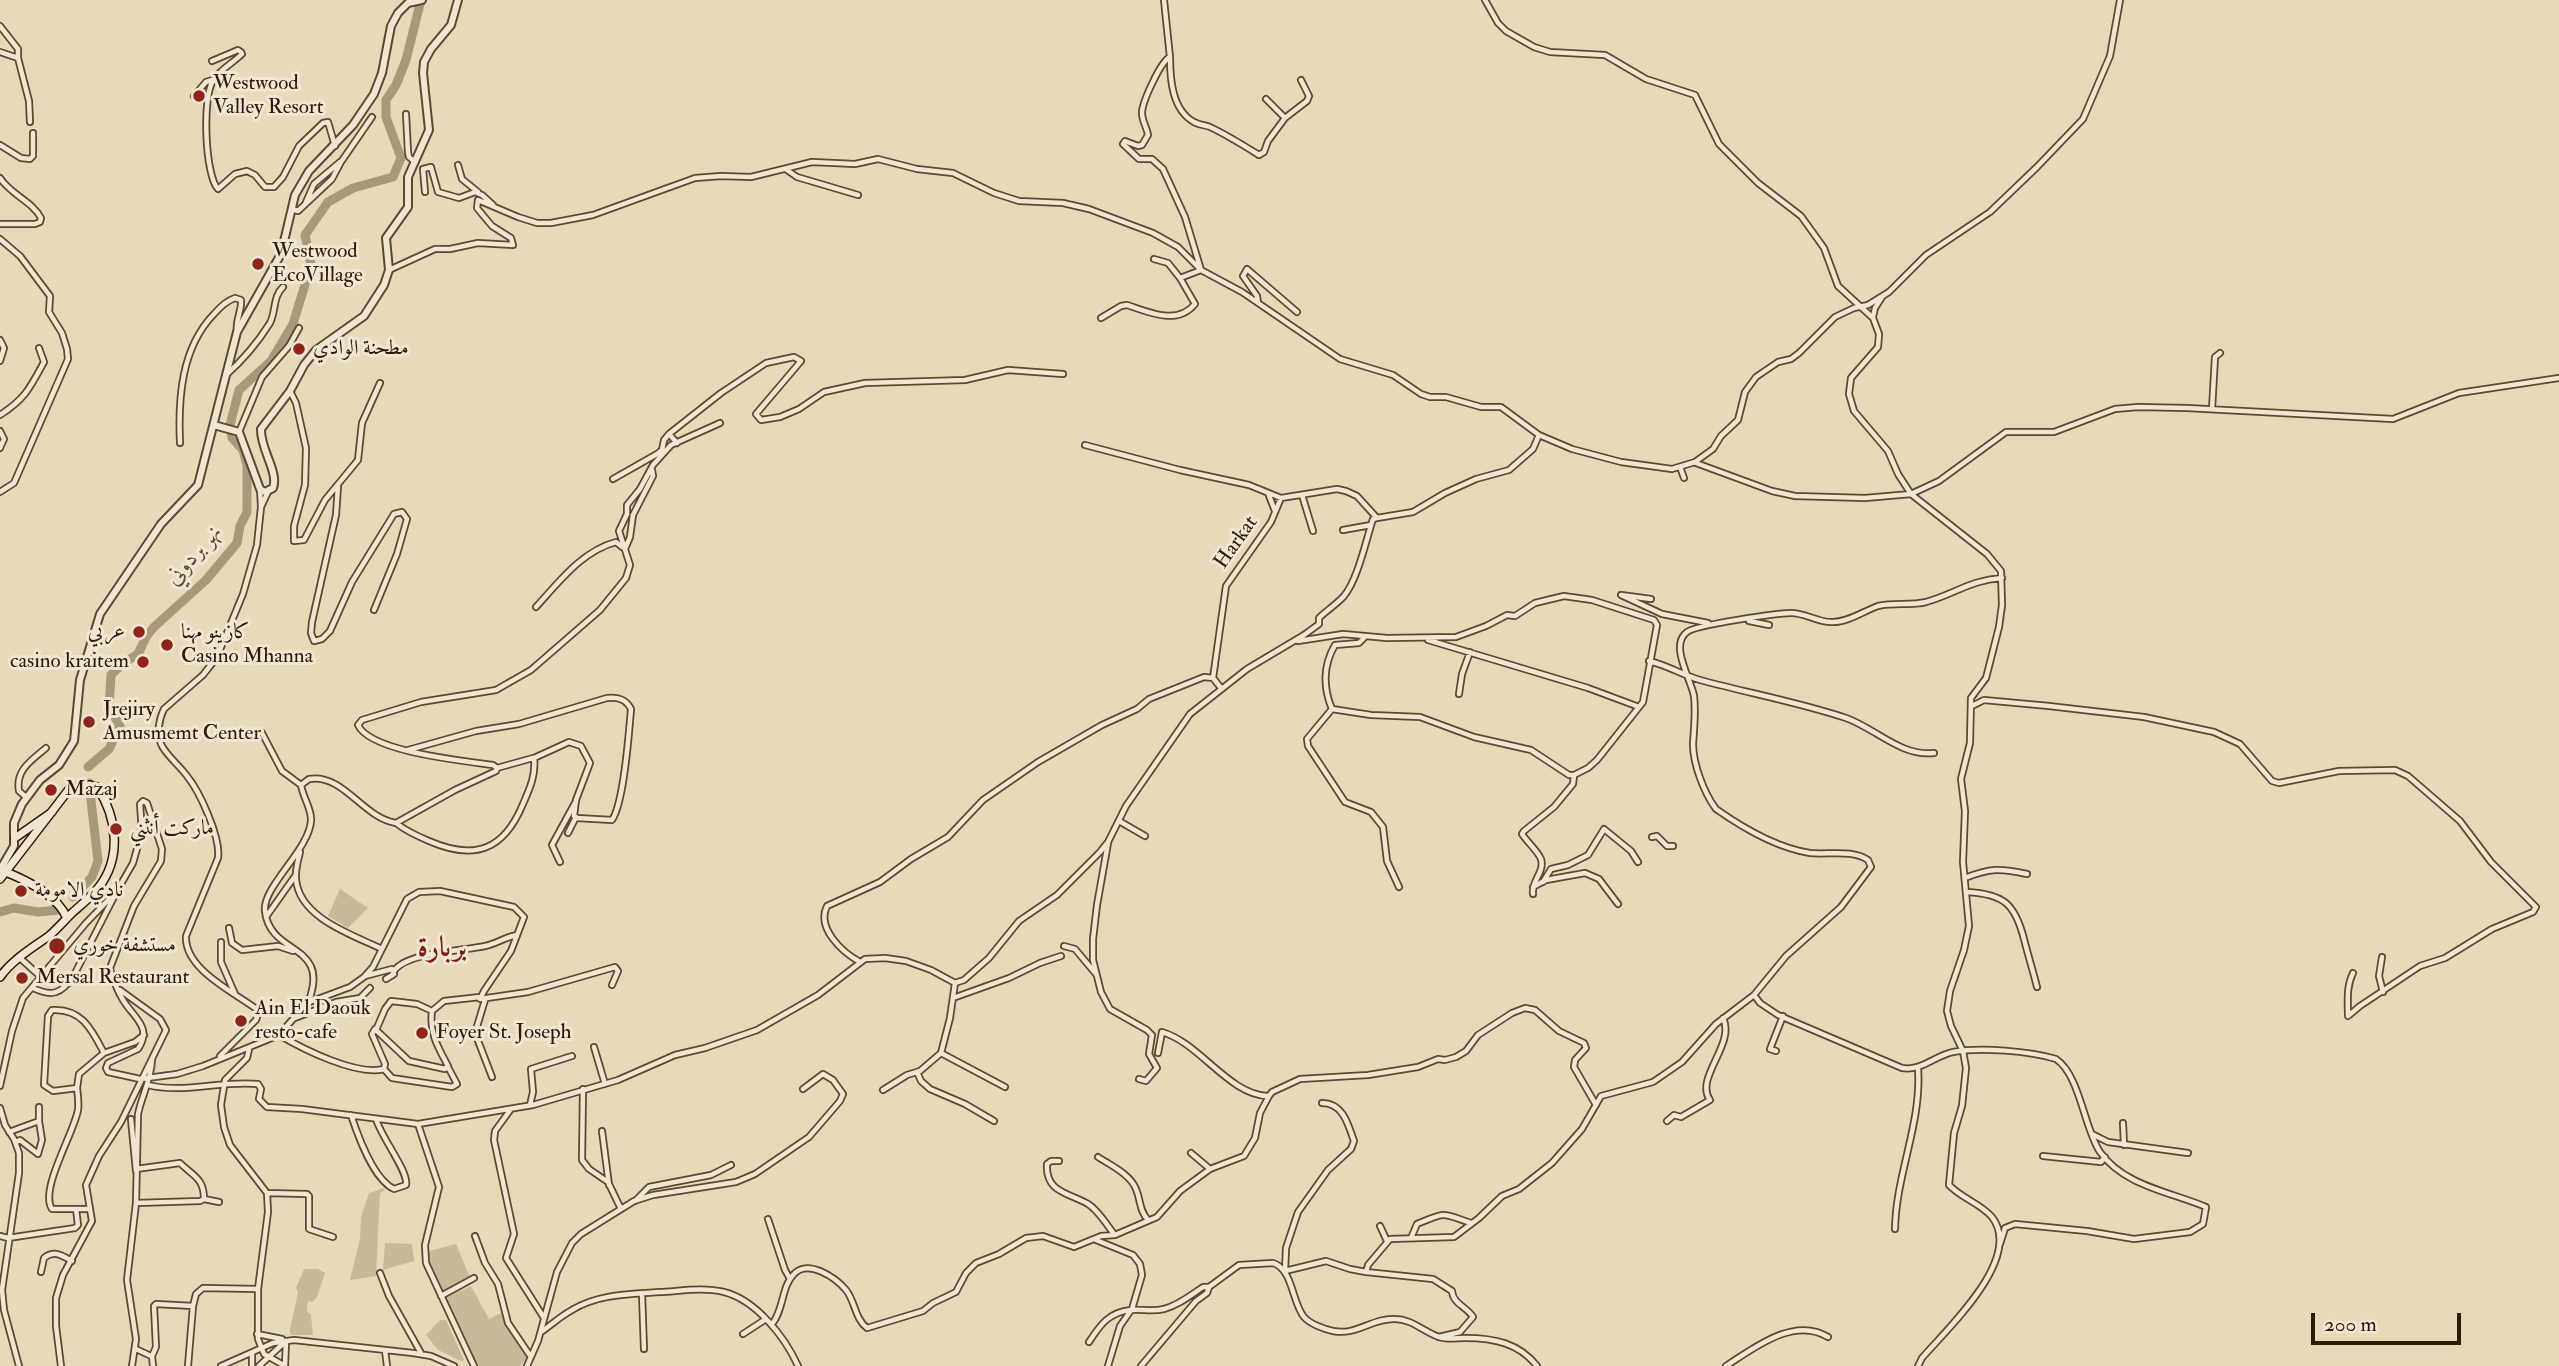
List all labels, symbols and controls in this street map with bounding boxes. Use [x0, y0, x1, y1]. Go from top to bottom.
place label: Westwood Valley Resort [213, 71, 323, 121]
marker: Westwood Valley Resort [191, 88, 207, 104]
place label: Westwood EcoVillage [272, 239, 363, 289]
marker: Westwood EcoVillage [250, 256, 266, 272]
place label: مطحنة الوادي [313, 336, 409, 362]
marker: مطحنة الوادي [291, 341, 307, 357]
street label: Harkat [1210, 512, 1264, 574]
water label: نهر بردوني [161, 520, 229, 592]
place label: عربي [88, 619, 125, 645]
place label: كازينو مهنا Casino Mhanna [181, 620, 313, 670]
marker: عربي [131, 624, 147, 640]
marker: كازينو مهنا Casino Mhanna [159, 637, 175, 653]
place label: casino kraitem [10, 649, 129, 675]
marker: casino kraitem [135, 654, 151, 670]
place label: Jrejiry Amusmemt Center [103, 697, 261, 747]
marker: Jrejiry Amusmemt Center [81, 714, 97, 730]
place label: Mazaj [65, 777, 117, 803]
marker: Mazaj [43, 782, 59, 798]
place label: ماركت أنثني [130, 816, 214, 842]
marker: ماركت أنثني [108, 821, 124, 837]
place label: نادي الامومة [35, 878, 123, 904]
marker: نادي الامومة [13, 883, 29, 899]
place label: مستشفة خوري [73, 933, 176, 959]
district label: بربارة [417, 933, 467, 967]
marker: مستشفة خوري [47, 936, 67, 956]
place label: Mersal Restaurant [36, 965, 189, 991]
marker: Mersal Restaurant [14, 970, 30, 986]
place label: Ain El Daouk resto-cafe [255, 996, 371, 1046]
marker: Ain El Daouk resto-cafe [233, 1013, 249, 1029]
place label: Foyer St. Joseph [436, 1020, 571, 1046]
marker: Foyer St. Joseph [414, 1025, 430, 1041]
scale bar [2314, 1300, 2464, 1344]
text: 200 m [2324, 1311, 2377, 1338]

